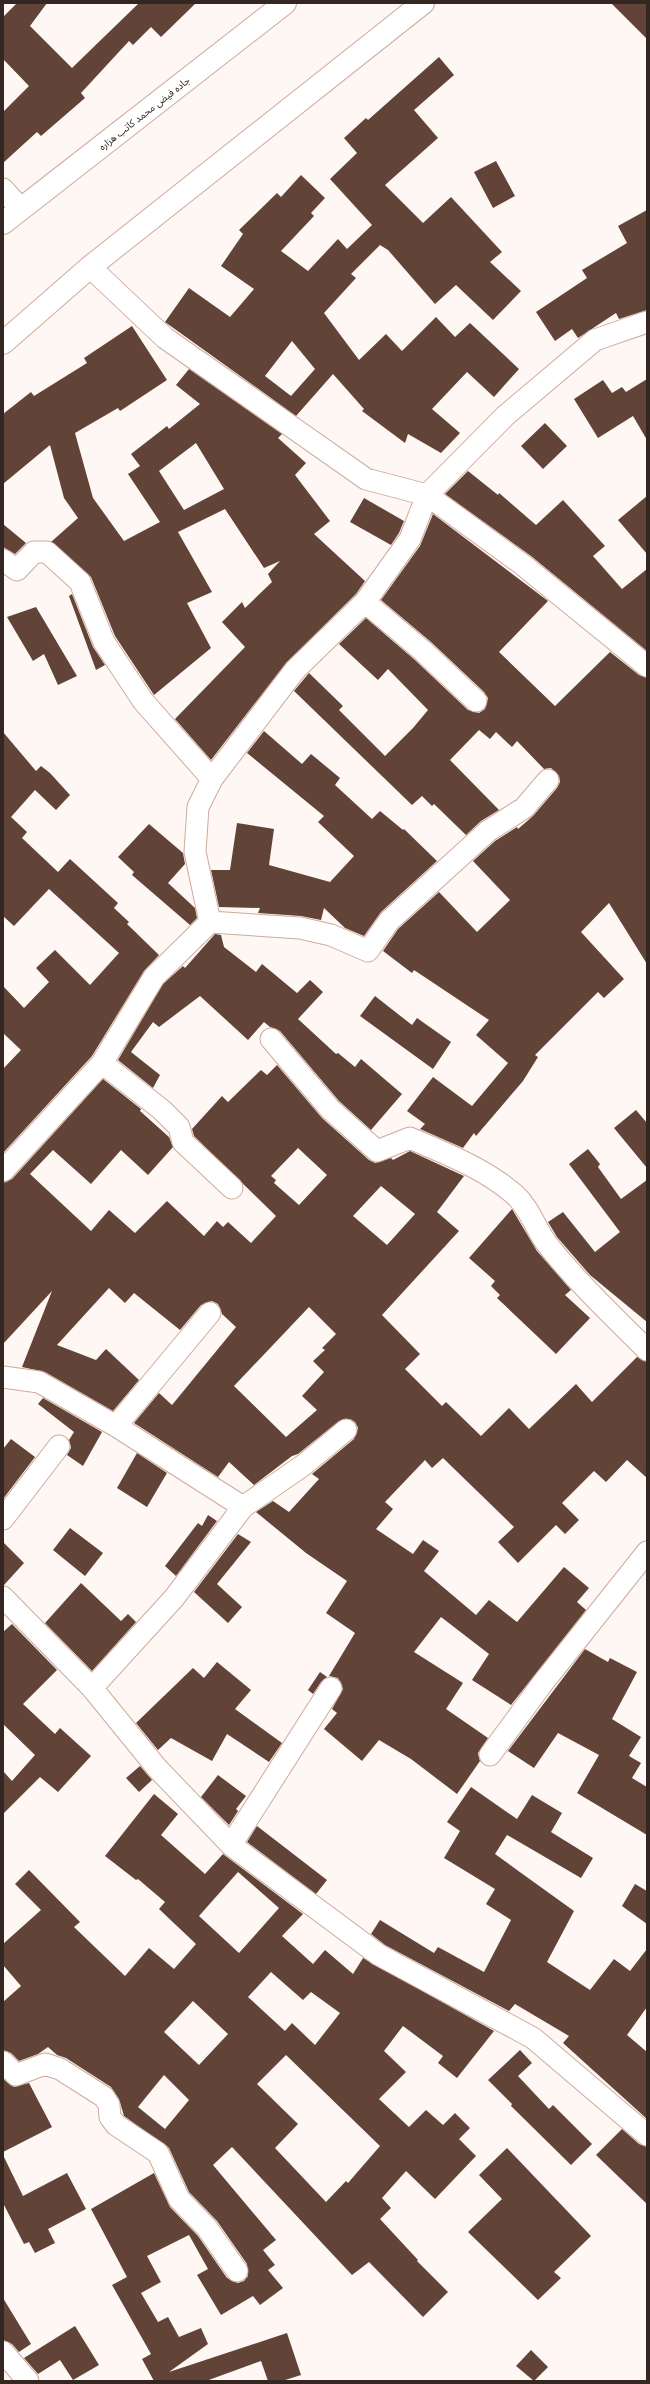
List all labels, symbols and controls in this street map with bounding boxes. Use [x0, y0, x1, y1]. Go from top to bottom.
street label: جاده فیض محمد کاتب هزاره [96, 74, 193, 154]

